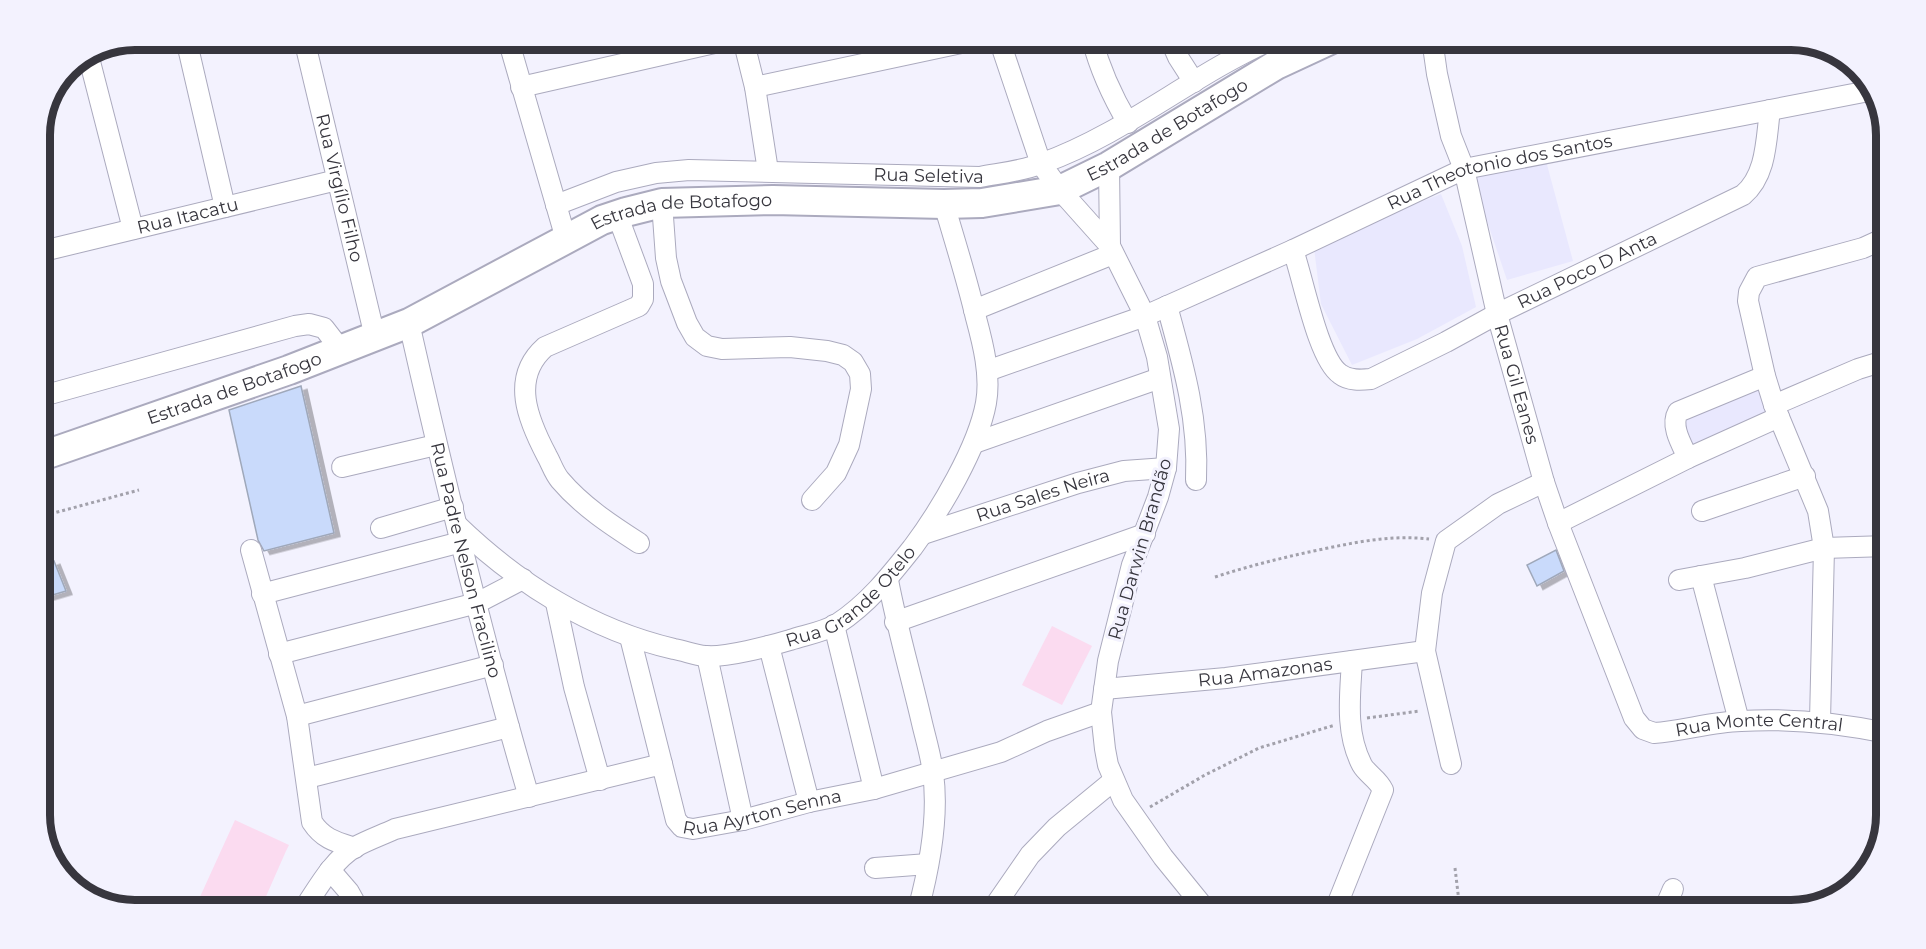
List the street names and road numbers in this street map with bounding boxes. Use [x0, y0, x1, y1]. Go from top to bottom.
street label: Estrada de Botafogo [1083, 74, 1252, 186]
street label: Rua Virgílio Filho [311, 111, 368, 264]
street label: Rua Theotonio dos Santos [1384, 130, 1614, 215]
street label: Rua Seletiva [873, 163, 984, 188]
street label: Estrada de Botafogo [587, 189, 772, 235]
street label: Rua Itacatu [135, 193, 241, 239]
street label: Rua Poco D Anta [1514, 227, 1661, 314]
street label: Rua Gil Eanes [1489, 322, 1544, 447]
street label: Estrada de Botafogo [144, 347, 325, 430]
street label: Rua Padre Nelson Fracilino [426, 440, 506, 681]
street label: Rua Darwin Brandão [1104, 456, 1176, 642]
street label: Rua Sales Neira [973, 464, 1112, 527]
street label: Rua Grande Otelo [783, 542, 921, 652]
street label: Rua Amazonas [1197, 653, 1334, 691]
street label: Rua Monte Central [1674, 709, 1844, 741]
street label: Rua Ayrton Senna [681, 785, 843, 840]

